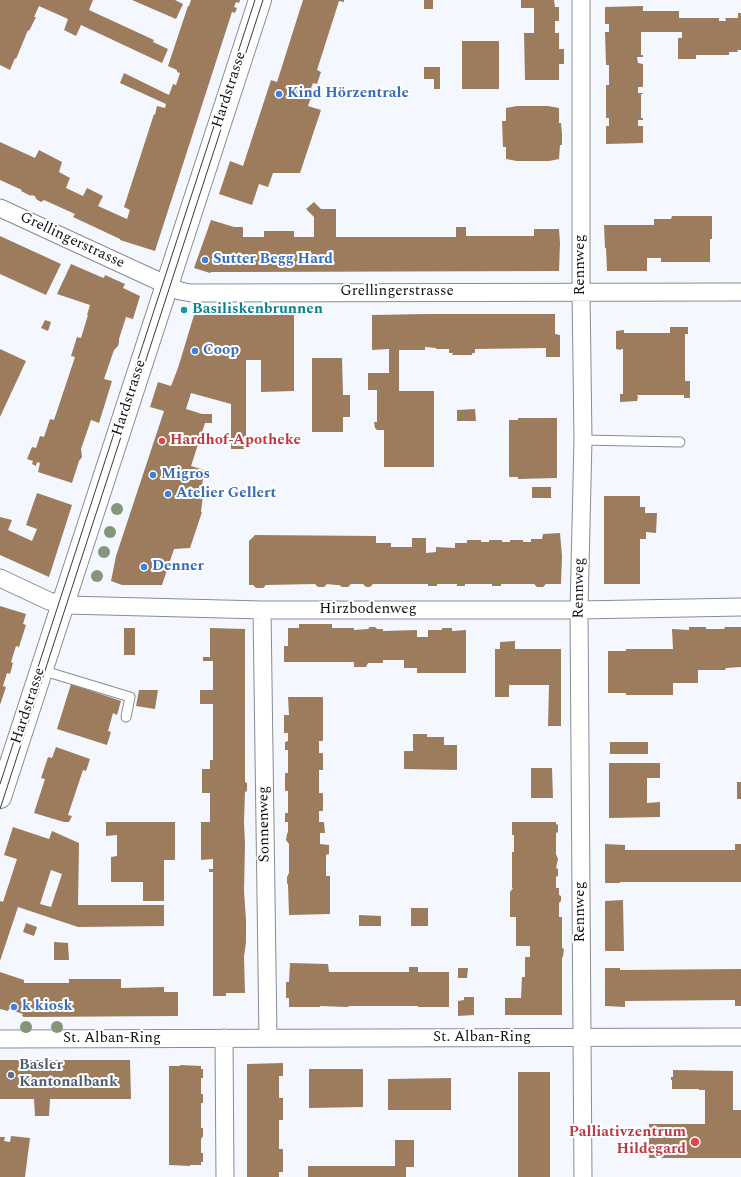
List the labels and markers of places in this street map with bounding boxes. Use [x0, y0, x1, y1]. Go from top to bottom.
place label: Kind Hörzentrale [287, 85, 409, 103]
marker: Kind Hörzentrale [274, 89, 284, 99]
place label: Sutter Begg Hard [213, 251, 333, 269]
marker: Sutter Begg Hard [200, 255, 210, 265]
place label: Basiliskenbrunnen [192, 301, 323, 319]
marker: Basiliskenbrunnen [179, 305, 189, 315]
place label: Coop [203, 342, 239, 360]
marker: Coop [190, 346, 200, 356]
place label: Hardhof-Apotheke [170, 432, 301, 450]
marker: Hardhof-Apotheke [157, 436, 167, 446]
place label: Migros [161, 466, 210, 484]
marker: Migros [148, 470, 158, 480]
place label: Atelier Gellert [176, 485, 276, 503]
marker: Atelier Gellert [163, 489, 173, 499]
place label: Denner [152, 558, 204, 576]
marker: Denner [139, 562, 149, 572]
place label: k kiosk [22, 998, 73, 1016]
marker: k kiosk [9, 1002, 19, 1012]
place label: Basler Kantonalbank [19, 1057, 118, 1092]
marker: Basler Kantonalbank [6, 1070, 16, 1080]
place label: Palliativzentrum Hildegard [569, 1124, 686, 1159]
marker: Palliativzentrum Hildegard [689, 1136, 701, 1148]

